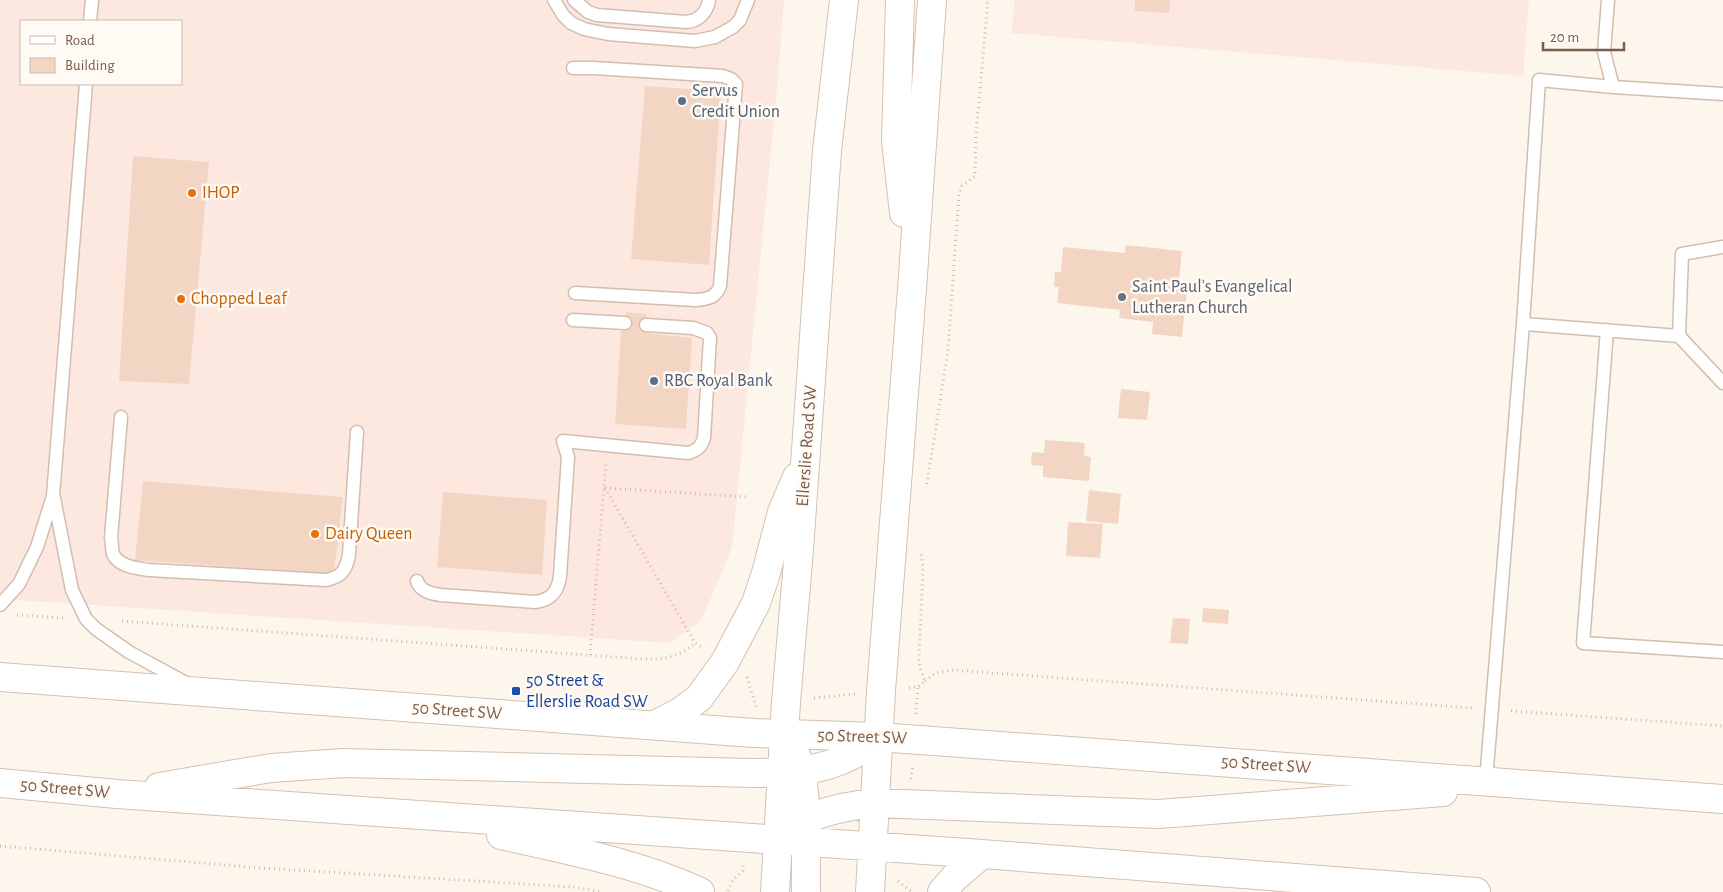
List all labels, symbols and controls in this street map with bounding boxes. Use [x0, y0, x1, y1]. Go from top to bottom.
legend [20, 20, 182, 85]
scale bar [1543, 20, 1624, 52]
text: 20 m [1550, 30, 1579, 45]
text: Road [65, 33, 95, 48]
text: Building [65, 58, 115, 73]
place label: Servus Credit Union [692, 82, 780, 121]
marker: Servus Credit Union [676, 95, 688, 107]
place label: IHOP [202, 184, 240, 202]
marker: IHOP [186, 187, 198, 199]
place label: Saint Paul's Evangelical Lutheran Church [1132, 278, 1293, 317]
place label: Chopped Leaf [191, 290, 288, 308]
marker: Saint Paul's Evangelical Lutheran Church [1116, 291, 1128, 303]
marker: Chopped Leaf [175, 293, 187, 305]
place label: RBC Royal Bank [664, 372, 773, 390]
marker: RBC Royal Bank [648, 375, 660, 387]
street label: Ellerslie Road SW [794, 385, 820, 507]
place label: Dairy Queen [325, 525, 413, 543]
marker: Dairy Queen [309, 528, 321, 540]
place label: 50 Street & Ellerslie Road SW [526, 672, 648, 711]
marker: 50 Street & Ellerslie Road SW [510, 685, 522, 697]
street label: 50 Street SW [412, 699, 502, 723]
street label: 50 Street SW [817, 726, 907, 748]
street label: 50 Street SW [1221, 753, 1311, 777]
street label: 50 Street SW [19, 776, 111, 802]

